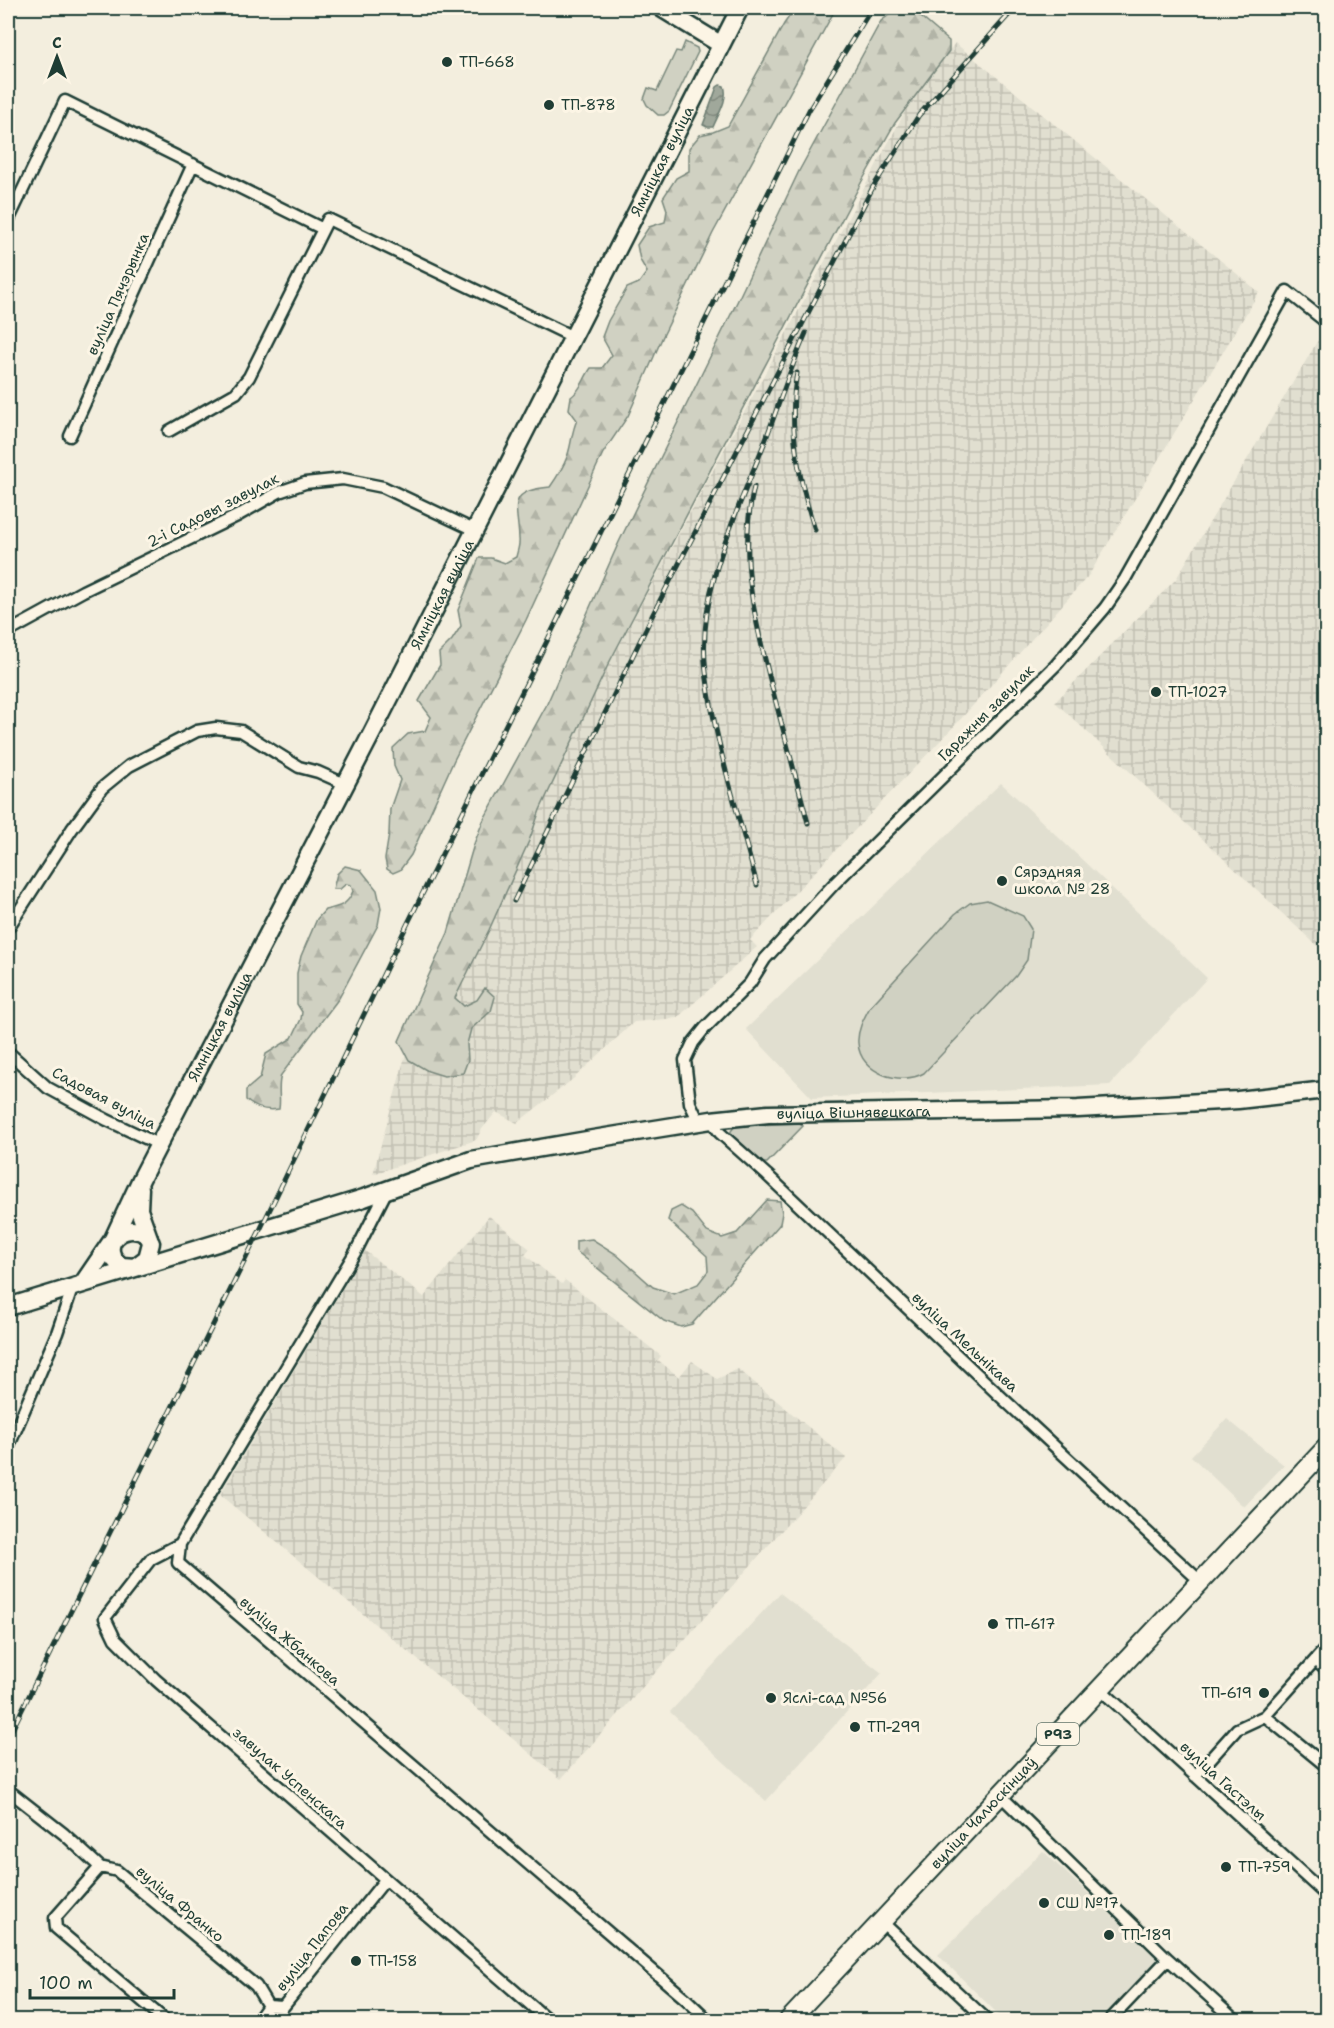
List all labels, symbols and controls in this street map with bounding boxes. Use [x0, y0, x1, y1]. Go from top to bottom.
north arrow [27, 27, 87, 87]
text: С [52, 32, 62, 53]
place label: ТП-668 [459, 52, 515, 72]
marker: ТП-668 [440, 55, 454, 69]
place label: ТП-878 [561, 95, 616, 115]
marker: ТП-878 [542, 98, 556, 112]
street label: Ямніцкая вуліца [626, 102, 699, 220]
street label: вуліца Пячэрынка [82, 229, 154, 358]
street label: 2-і Садовы завулак [144, 468, 282, 552]
street label: Ямніцкая вуліца [406, 535, 479, 653]
street label: Гаражны завулак [934, 661, 1038, 765]
place label: ТП-1027 [1168, 682, 1228, 702]
marker: ТП-1027 [1149, 685, 1163, 699]
place label: Сярэдняя школа № 28 [1014, 862, 1110, 899]
marker: Сярэдняя школа № 28 [995, 874, 1009, 888]
street label: Ямніцкая вуліца [183, 968, 257, 1085]
street label: Садовая вуліца [49, 1062, 160, 1134]
street label: вуліца Вішнявецкага [776, 1101, 931, 1124]
street label: вуліца Мельнікава [907, 1287, 1023, 1397]
street label: вуліца Жбанкова [236, 1592, 345, 1691]
place label: ТП-617 [1005, 1614, 1056, 1634]
marker: ТП-617 [986, 1617, 1000, 1631]
place label: ТП-619 [1201, 1683, 1252, 1703]
marker: ТП-619 [1257, 1686, 1271, 1700]
place label: Яслі-сад №56 [783, 1688, 887, 1708]
marker: Яслі-сад №56 [764, 1691, 778, 1705]
place label: ТП-299 [867, 1717, 921, 1737]
marker: ТП-299 [848, 1720, 862, 1734]
street label: завулак Успенскага [228, 1723, 352, 1834]
road number: Р93 [1037, 1723, 1079, 1745]
street label: вуліца Гастэлы [1176, 1737, 1270, 1825]
street label: вуліца Чалюскінцаў [926, 1752, 1041, 1873]
place label: ТП-759 [1238, 1857, 1291, 1877]
marker: ТП-759 [1219, 1860, 1233, 1874]
street label: вуліца Франко [132, 1861, 228, 1947]
place label: СШ №17 [1056, 1893, 1119, 1913]
marker: СШ №17 [1037, 1896, 1051, 1910]
street label: вуліца Папова [271, 1898, 353, 1995]
place label: ТП-189 [1121, 1925, 1171, 1945]
marker: ТП-189 [1102, 1928, 1116, 1942]
place label: ТП-158 [368, 1951, 418, 1971]
marker: ТП-158 [349, 1954, 363, 1968]
scale bar [30, 1962, 174, 2000]
text: 100 m [39, 1971, 93, 1995]

